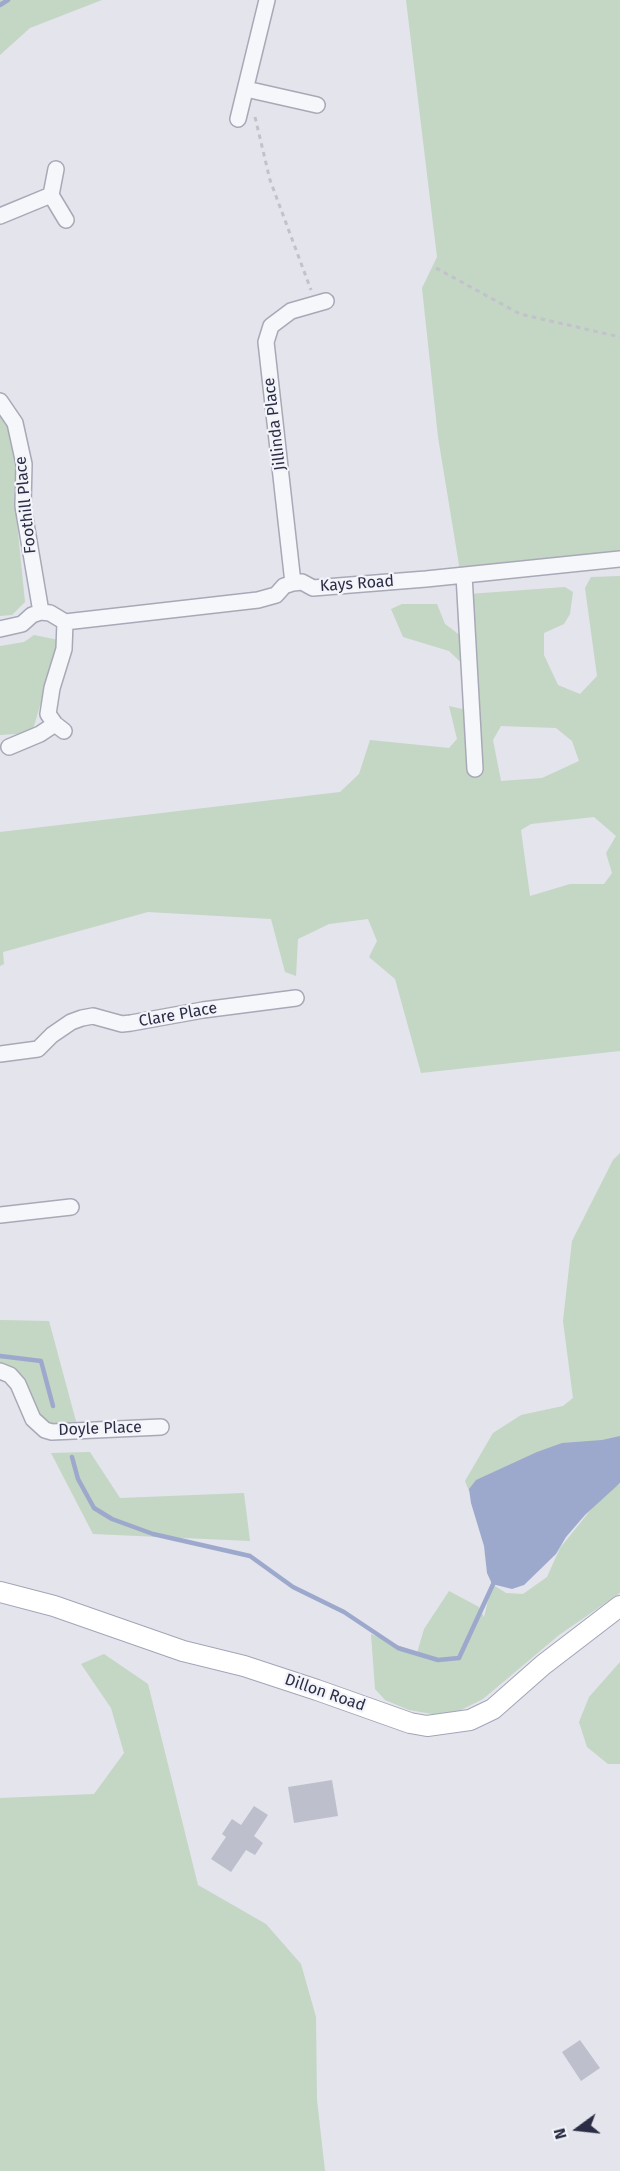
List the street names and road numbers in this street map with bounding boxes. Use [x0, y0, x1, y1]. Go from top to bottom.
street label: Jillinda Place [260, 376, 290, 472]
street label: Foothill Place [11, 455, 41, 555]
street label: Kays Road [319, 572, 395, 596]
street label: Clare Place [137, 999, 219, 1031]
street label: Doyle Place [58, 1418, 142, 1440]
street label: Dillon Road [282, 1670, 368, 1716]

